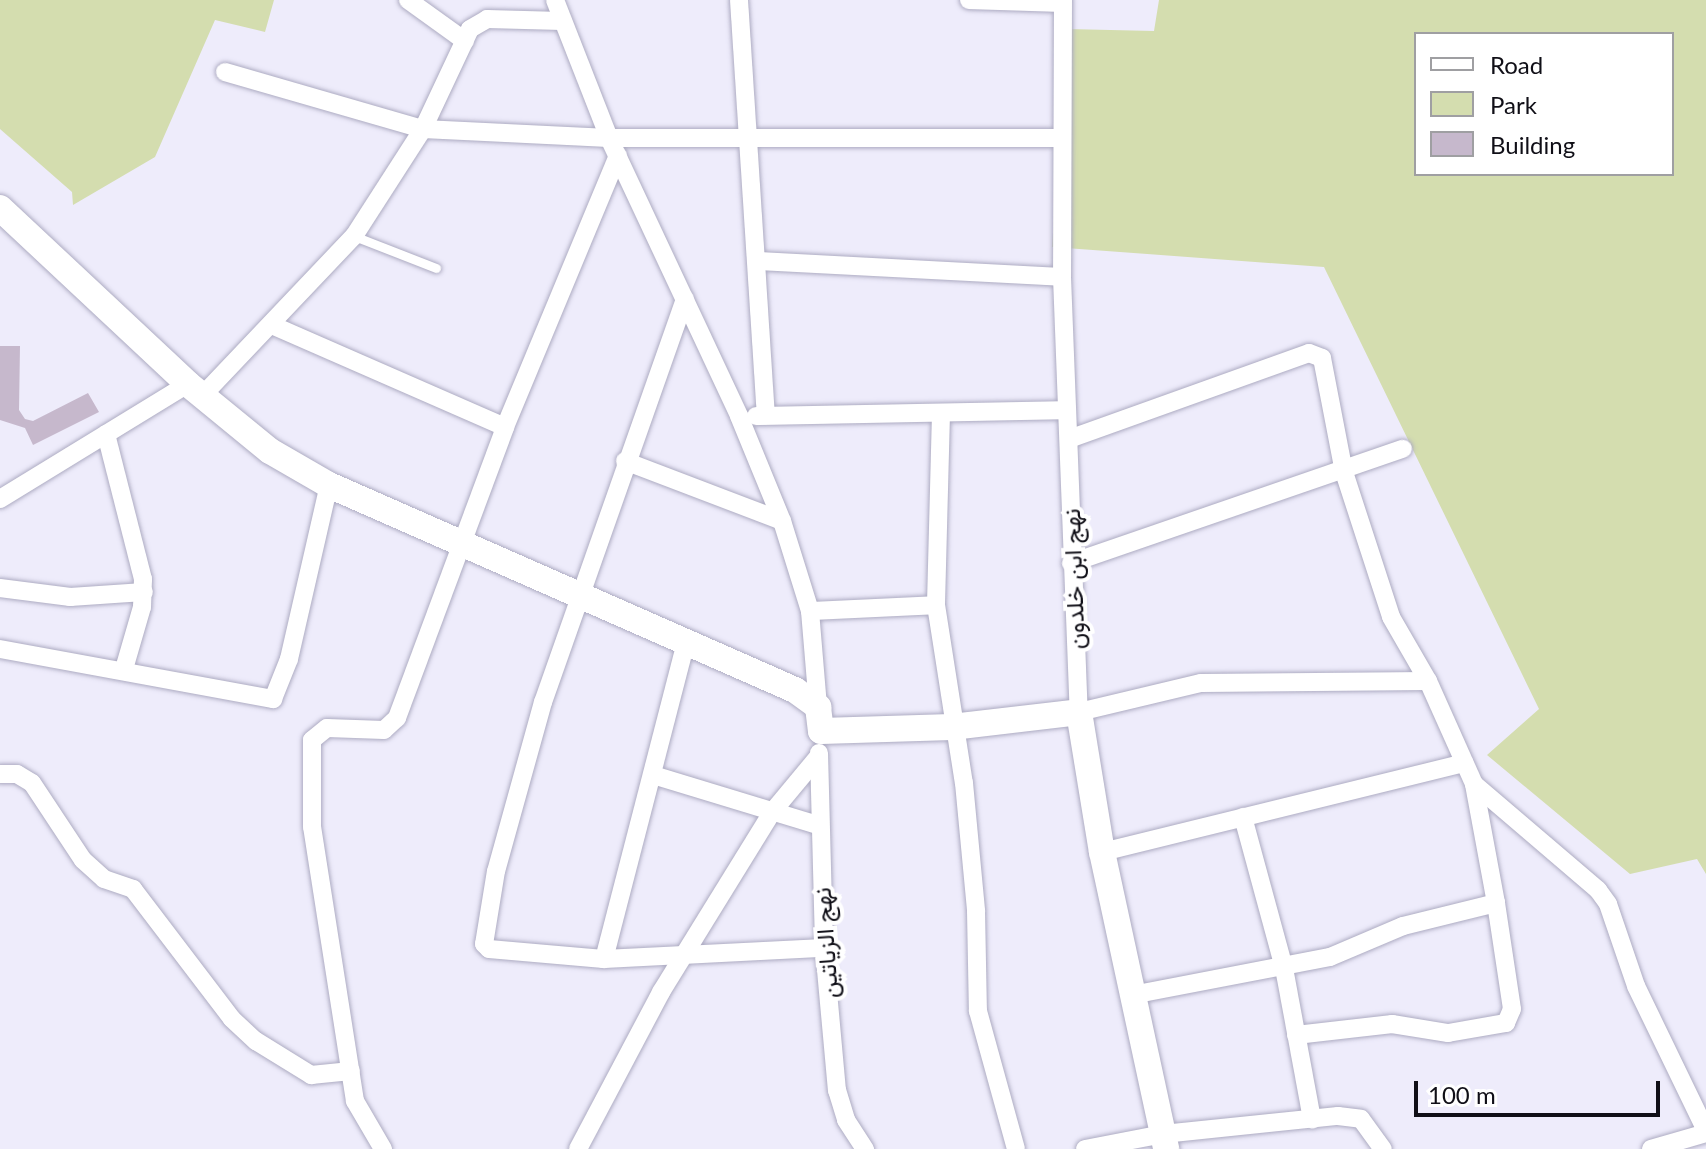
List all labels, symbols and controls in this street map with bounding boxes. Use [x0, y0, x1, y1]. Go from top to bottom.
legend [1414, 32, 1674, 176]
text: Road [1490, 50, 1543, 79]
text: Park [1490, 90, 1537, 119]
text: Building [1490, 130, 1575, 159]
street label: نهج ابن خلدون [1056, 508, 1090, 650]
street label: نهج الزياتين [807, 887, 843, 999]
scale bar [1418, 1065, 1664, 1115]
text: 100 m [1428, 1080, 1496, 1109]

